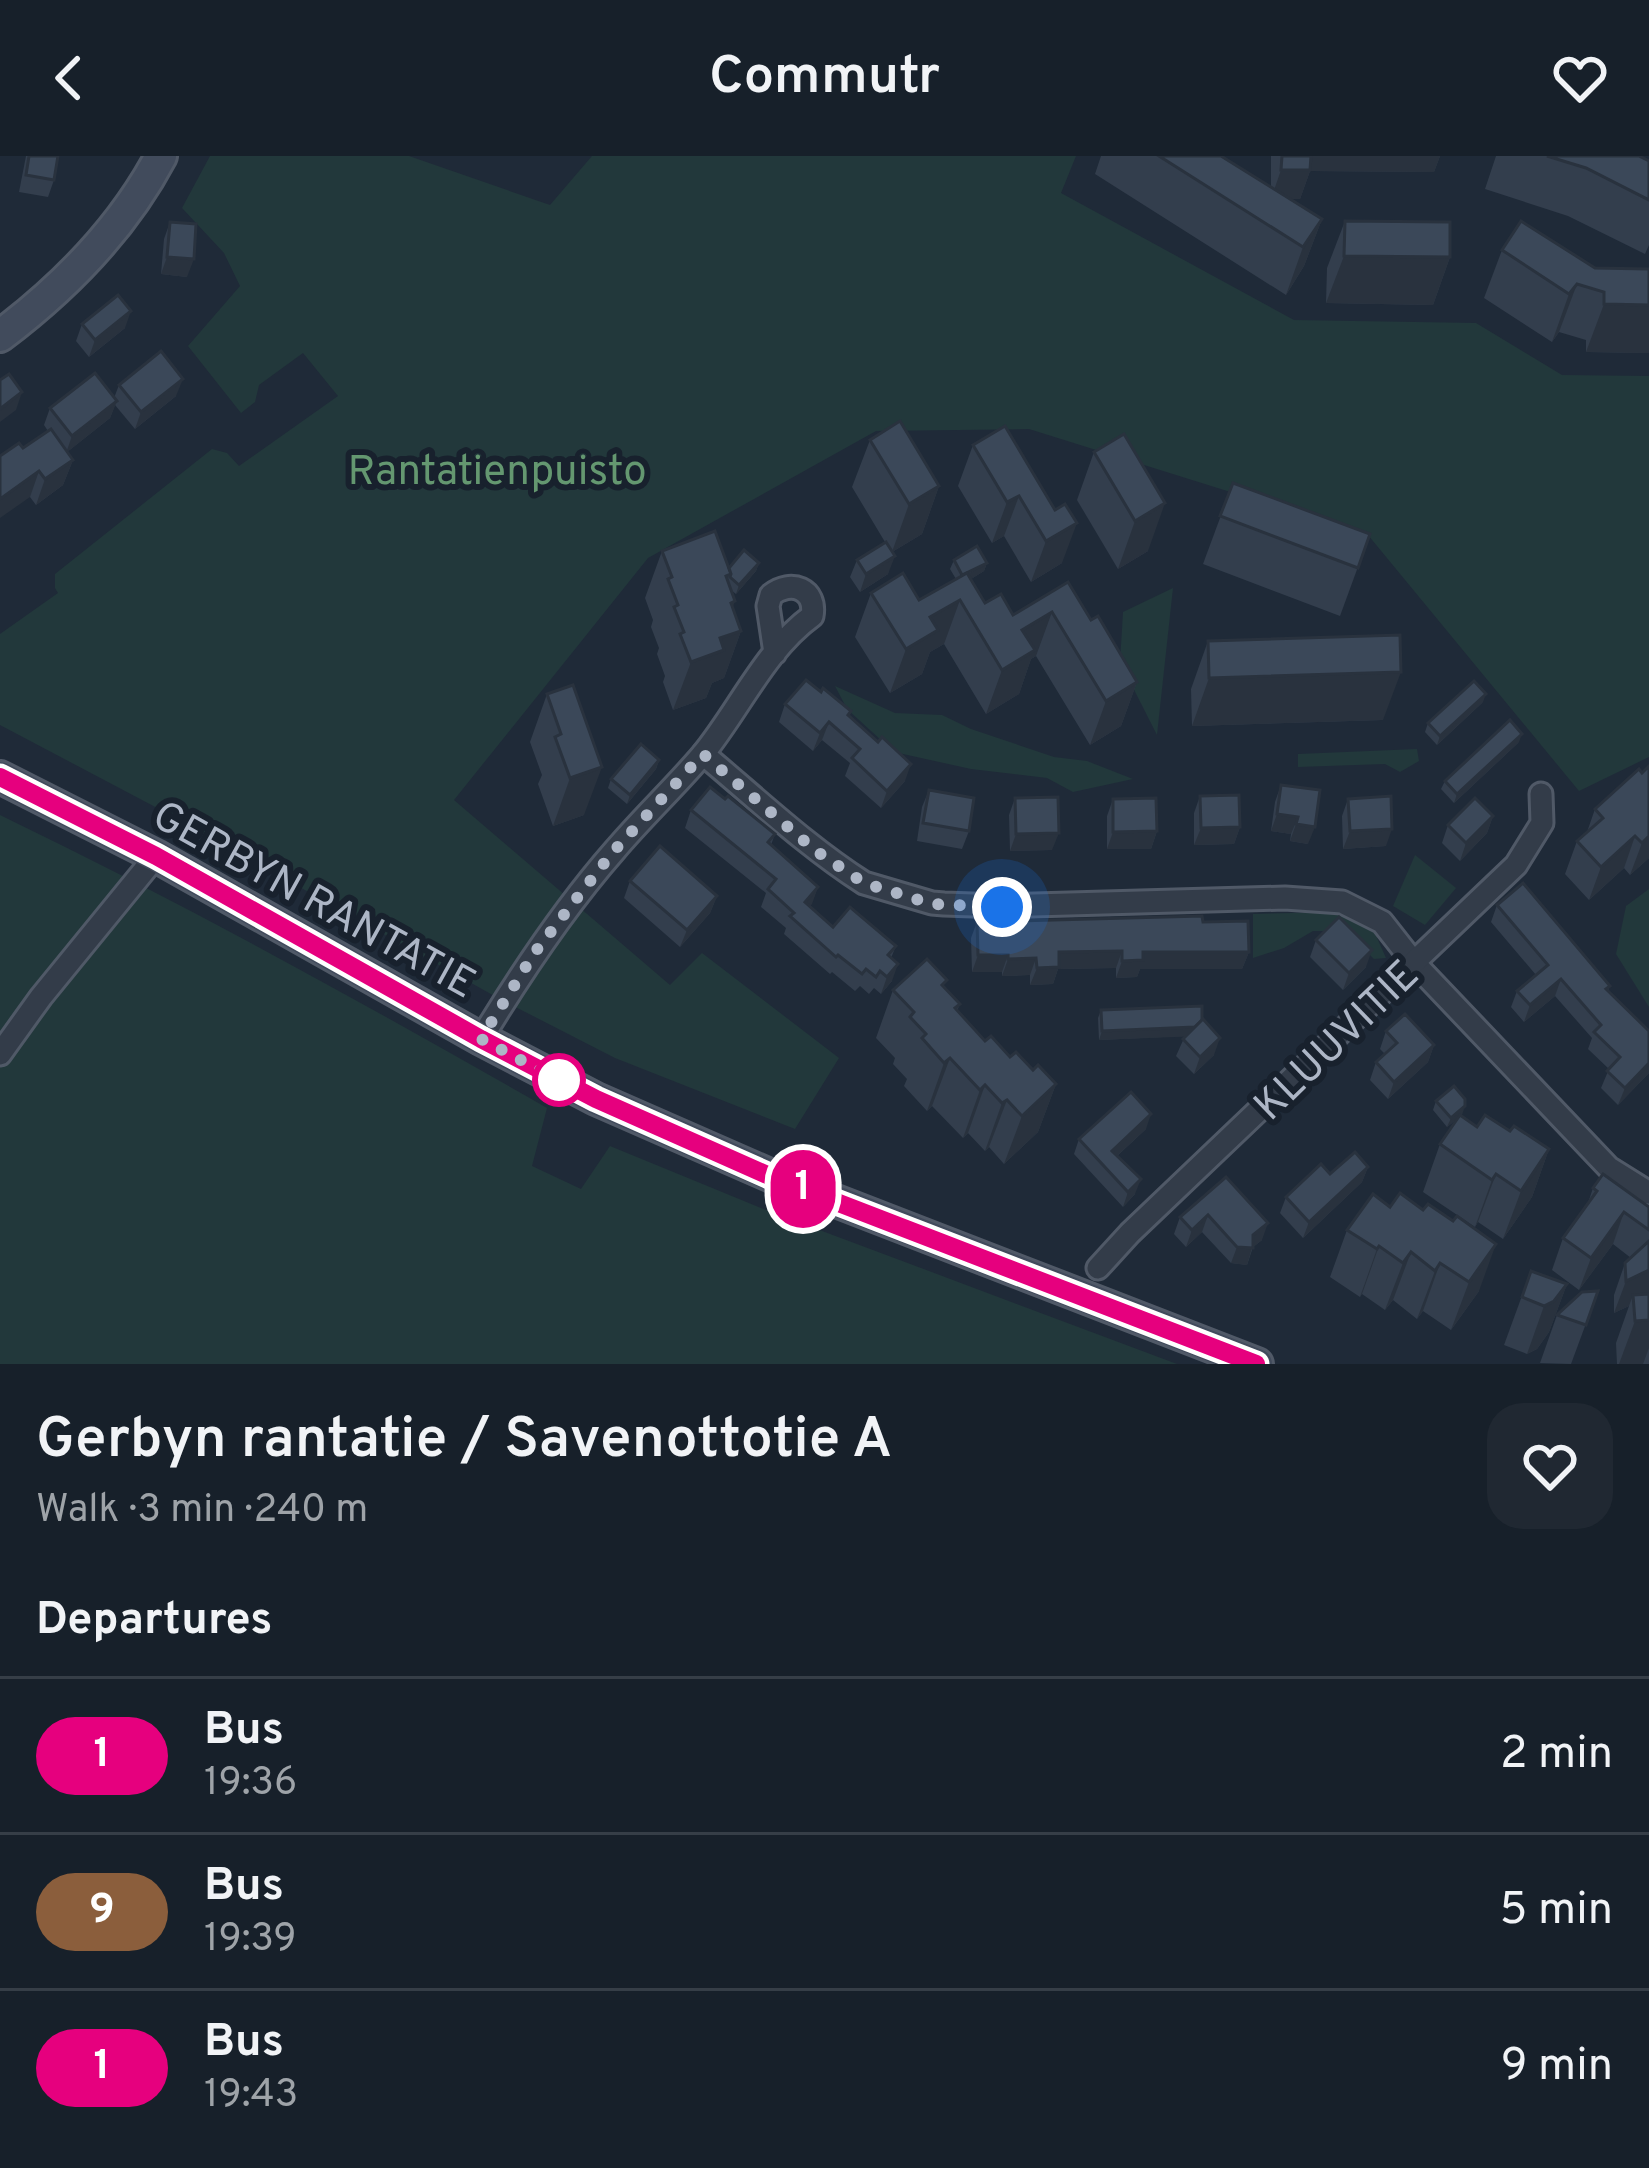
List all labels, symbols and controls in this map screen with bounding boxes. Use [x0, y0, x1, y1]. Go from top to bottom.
text: Commutr [709, 44, 940, 113]
icon: back [36, 45, 102, 111]
icon: heart [1547, 45, 1613, 111]
park label: Rantatienpuisto [347, 447, 647, 500]
street label: GERBYN RANTATIE [142, 791, 484, 1013]
your location [972, 877, 1032, 937]
street label: KLUUVITIE [1245, 951, 1432, 1134]
unlabelled marker [534, 1055, 584, 1105]
line badge: 1 [764, 1150, 842, 1228]
text: 1 [795, 1162, 811, 1215]
button: heart [1487, 1403, 1613, 1529]
text: Gerbyn rantatie / Savenottotie A [36, 1406, 892, 1478]
text: Walk · 3 min · 240 m [36, 1487, 368, 1536]
text: Departures [36, 1593, 272, 1650]
text: Bus [204, 1703, 284, 1760]
text: 2 min [1500, 1727, 1613, 1784]
text: 1 [94, 1729, 110, 1782]
text: 19:36 [204, 1760, 297, 1809]
text: Bus [204, 1859, 284, 1916]
text: 5 min [1500, 1883, 1613, 1940]
text: 9 [89, 1885, 115, 1938]
text: 19:39 [204, 1916, 297, 1965]
text: Bus [204, 2015, 284, 2072]
text: 9 min [1501, 2039, 1613, 2096]
text: 1 [94, 2041, 110, 2094]
text: 19:43 [204, 2072, 298, 2121]

